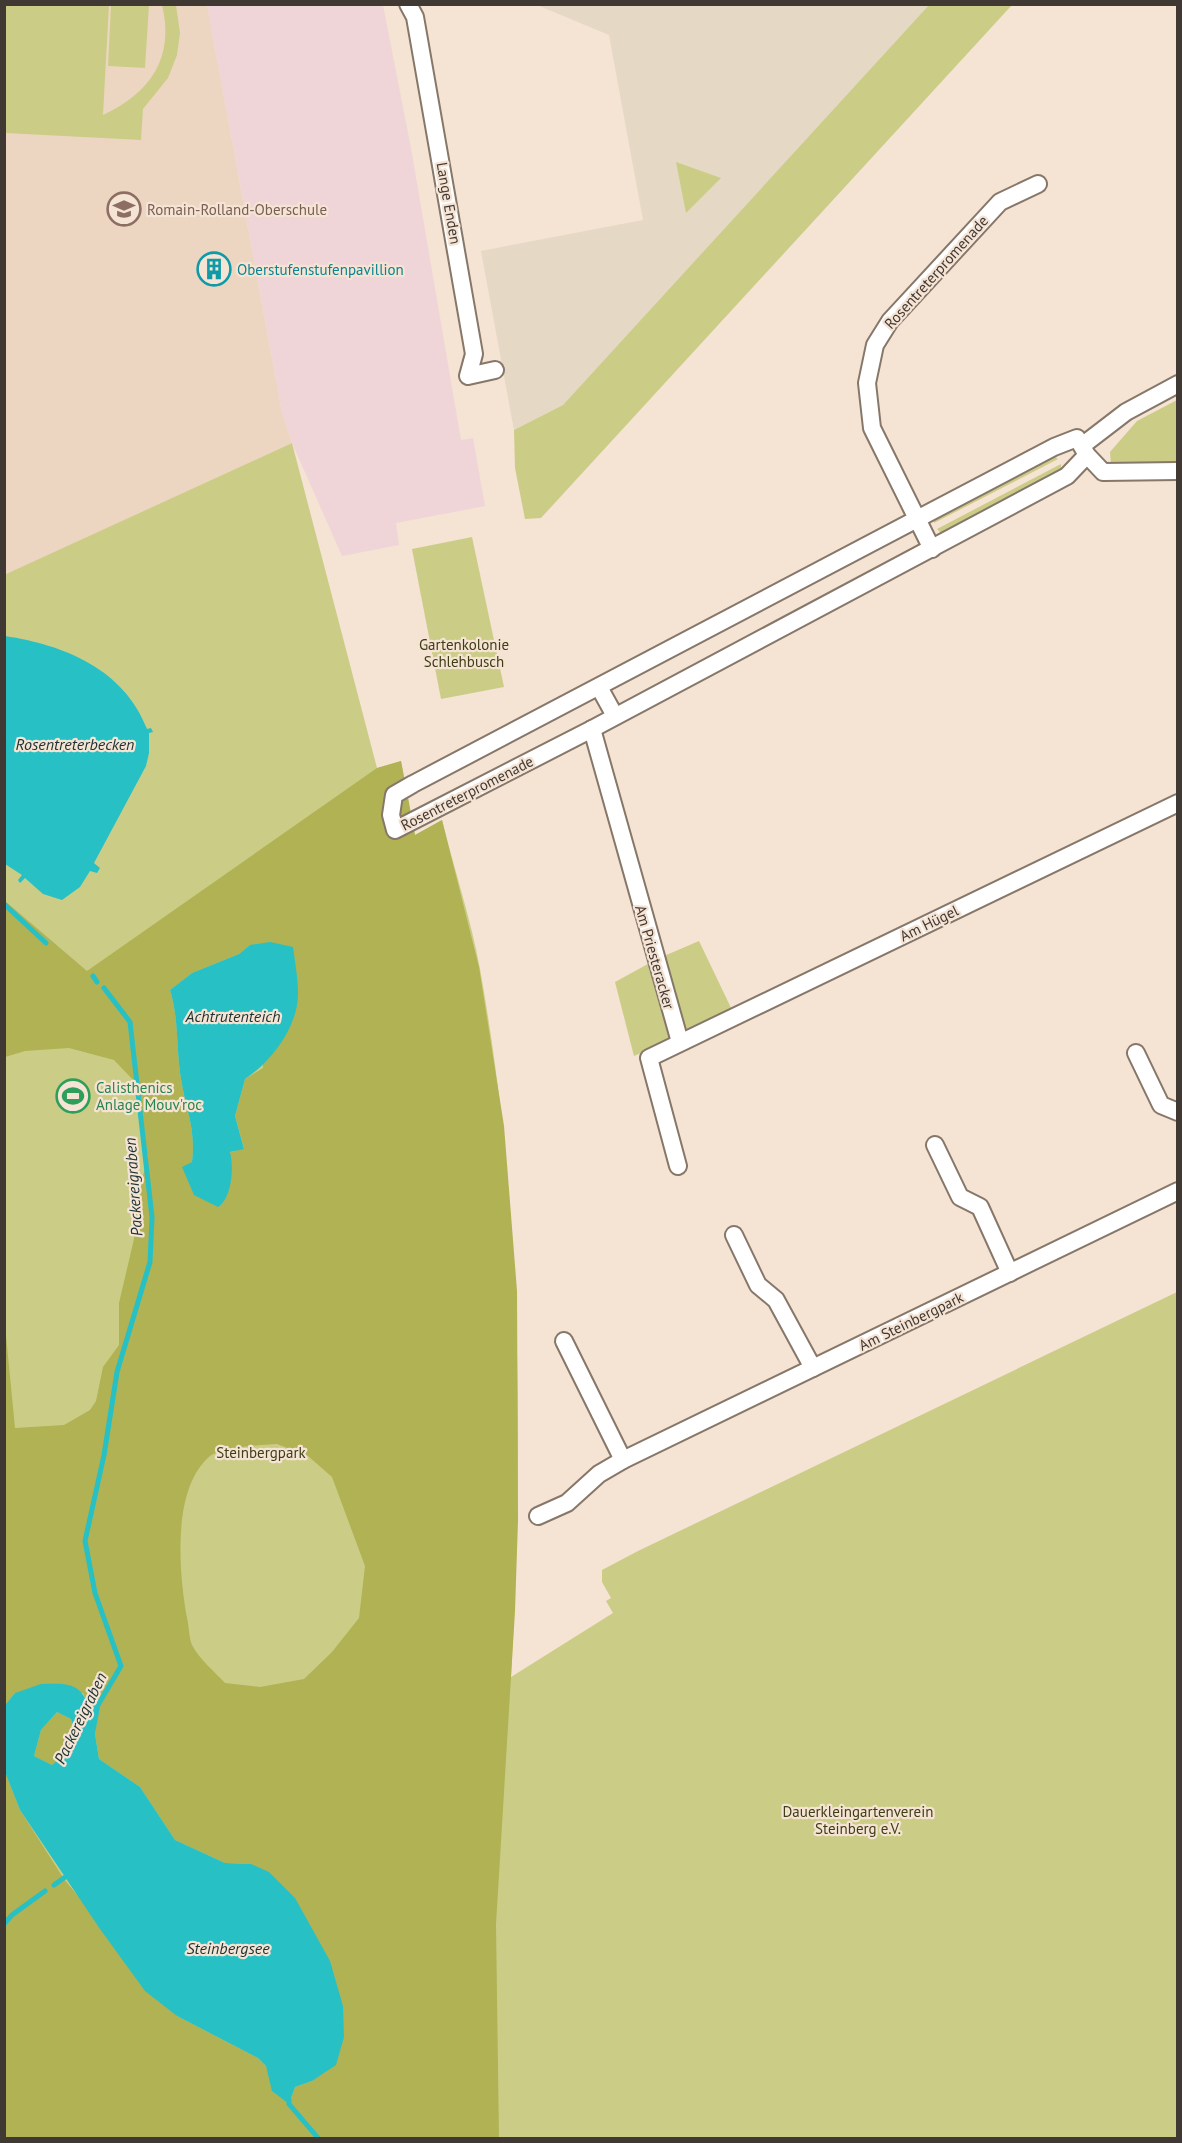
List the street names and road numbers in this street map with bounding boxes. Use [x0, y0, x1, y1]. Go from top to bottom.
street label: Lange Enden [432, 161, 466, 245]
street label: Rosentreterpromenade [880, 211, 992, 333]
street label: Rosentreterpromenade [398, 751, 536, 835]
street label: Am Hügel [896, 900, 962, 945]
street label: Am Priesteracker [631, 903, 679, 1011]
street label: Am Steinbergpark [855, 1287, 967, 1355]

